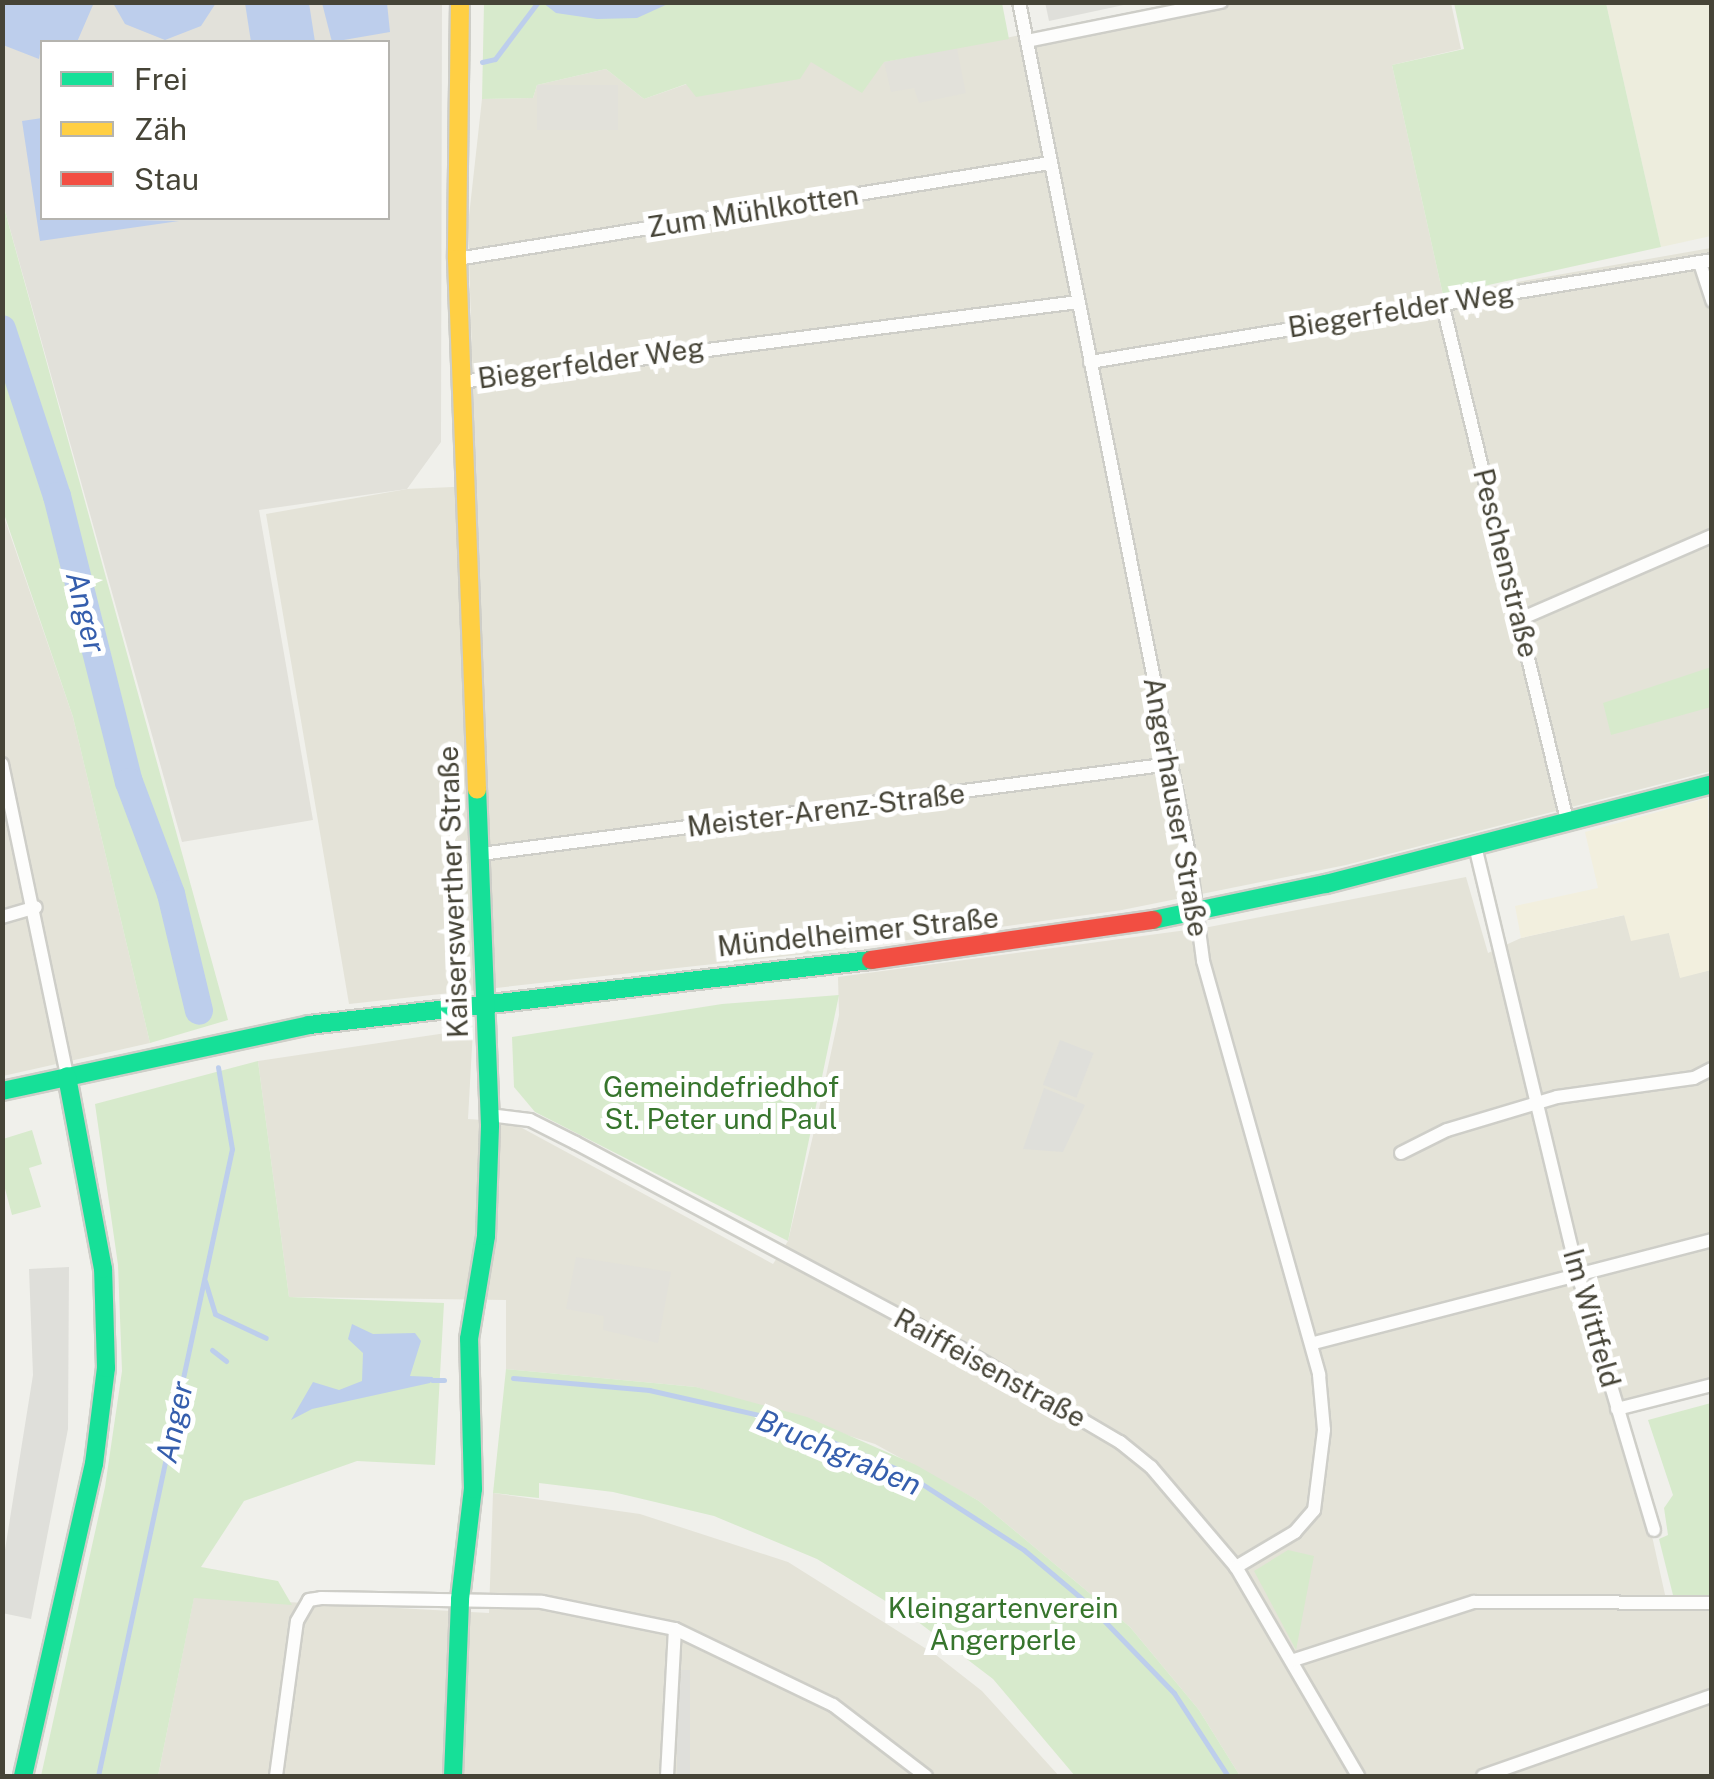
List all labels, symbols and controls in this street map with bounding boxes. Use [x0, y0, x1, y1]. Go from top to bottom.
legend [40, 40, 390, 220]
text: Frei [134, 61, 188, 97]
text: Zäh [134, 111, 187, 147]
text: Stau [134, 161, 199, 197]
street label: Zum Mühlkotten [645, 178, 861, 244]
street label: Biegerfelder Weg [1285, 275, 1517, 345]
street label: Biegerfelder Weg [475, 330, 707, 396]
street label: Peschenstraße [1466, 465, 1546, 661]
water label: Anger [59, 568, 113, 656]
street label: Angerhauser Straße [1137, 675, 1215, 939]
street label: Kaiserswerther Straße [431, 745, 475, 1039]
street label: Meister-Arenz-Straße [685, 776, 967, 844]
street label: Mündelheimer Straße [716, 901, 1000, 963]
park label: Gemeindefriedhof St. Peter und Paul [603, 1070, 839, 1136]
street label: Im Wittfeld [1556, 1245, 1628, 1391]
street label: Raiffeisenstraße [888, 1301, 1092, 1435]
water label: Anger [148, 1378, 200, 1466]
water label: Bruchgraben [751, 1401, 927, 1503]
park label: Kleingartenverein Angerperle [888, 1591, 1118, 1657]

